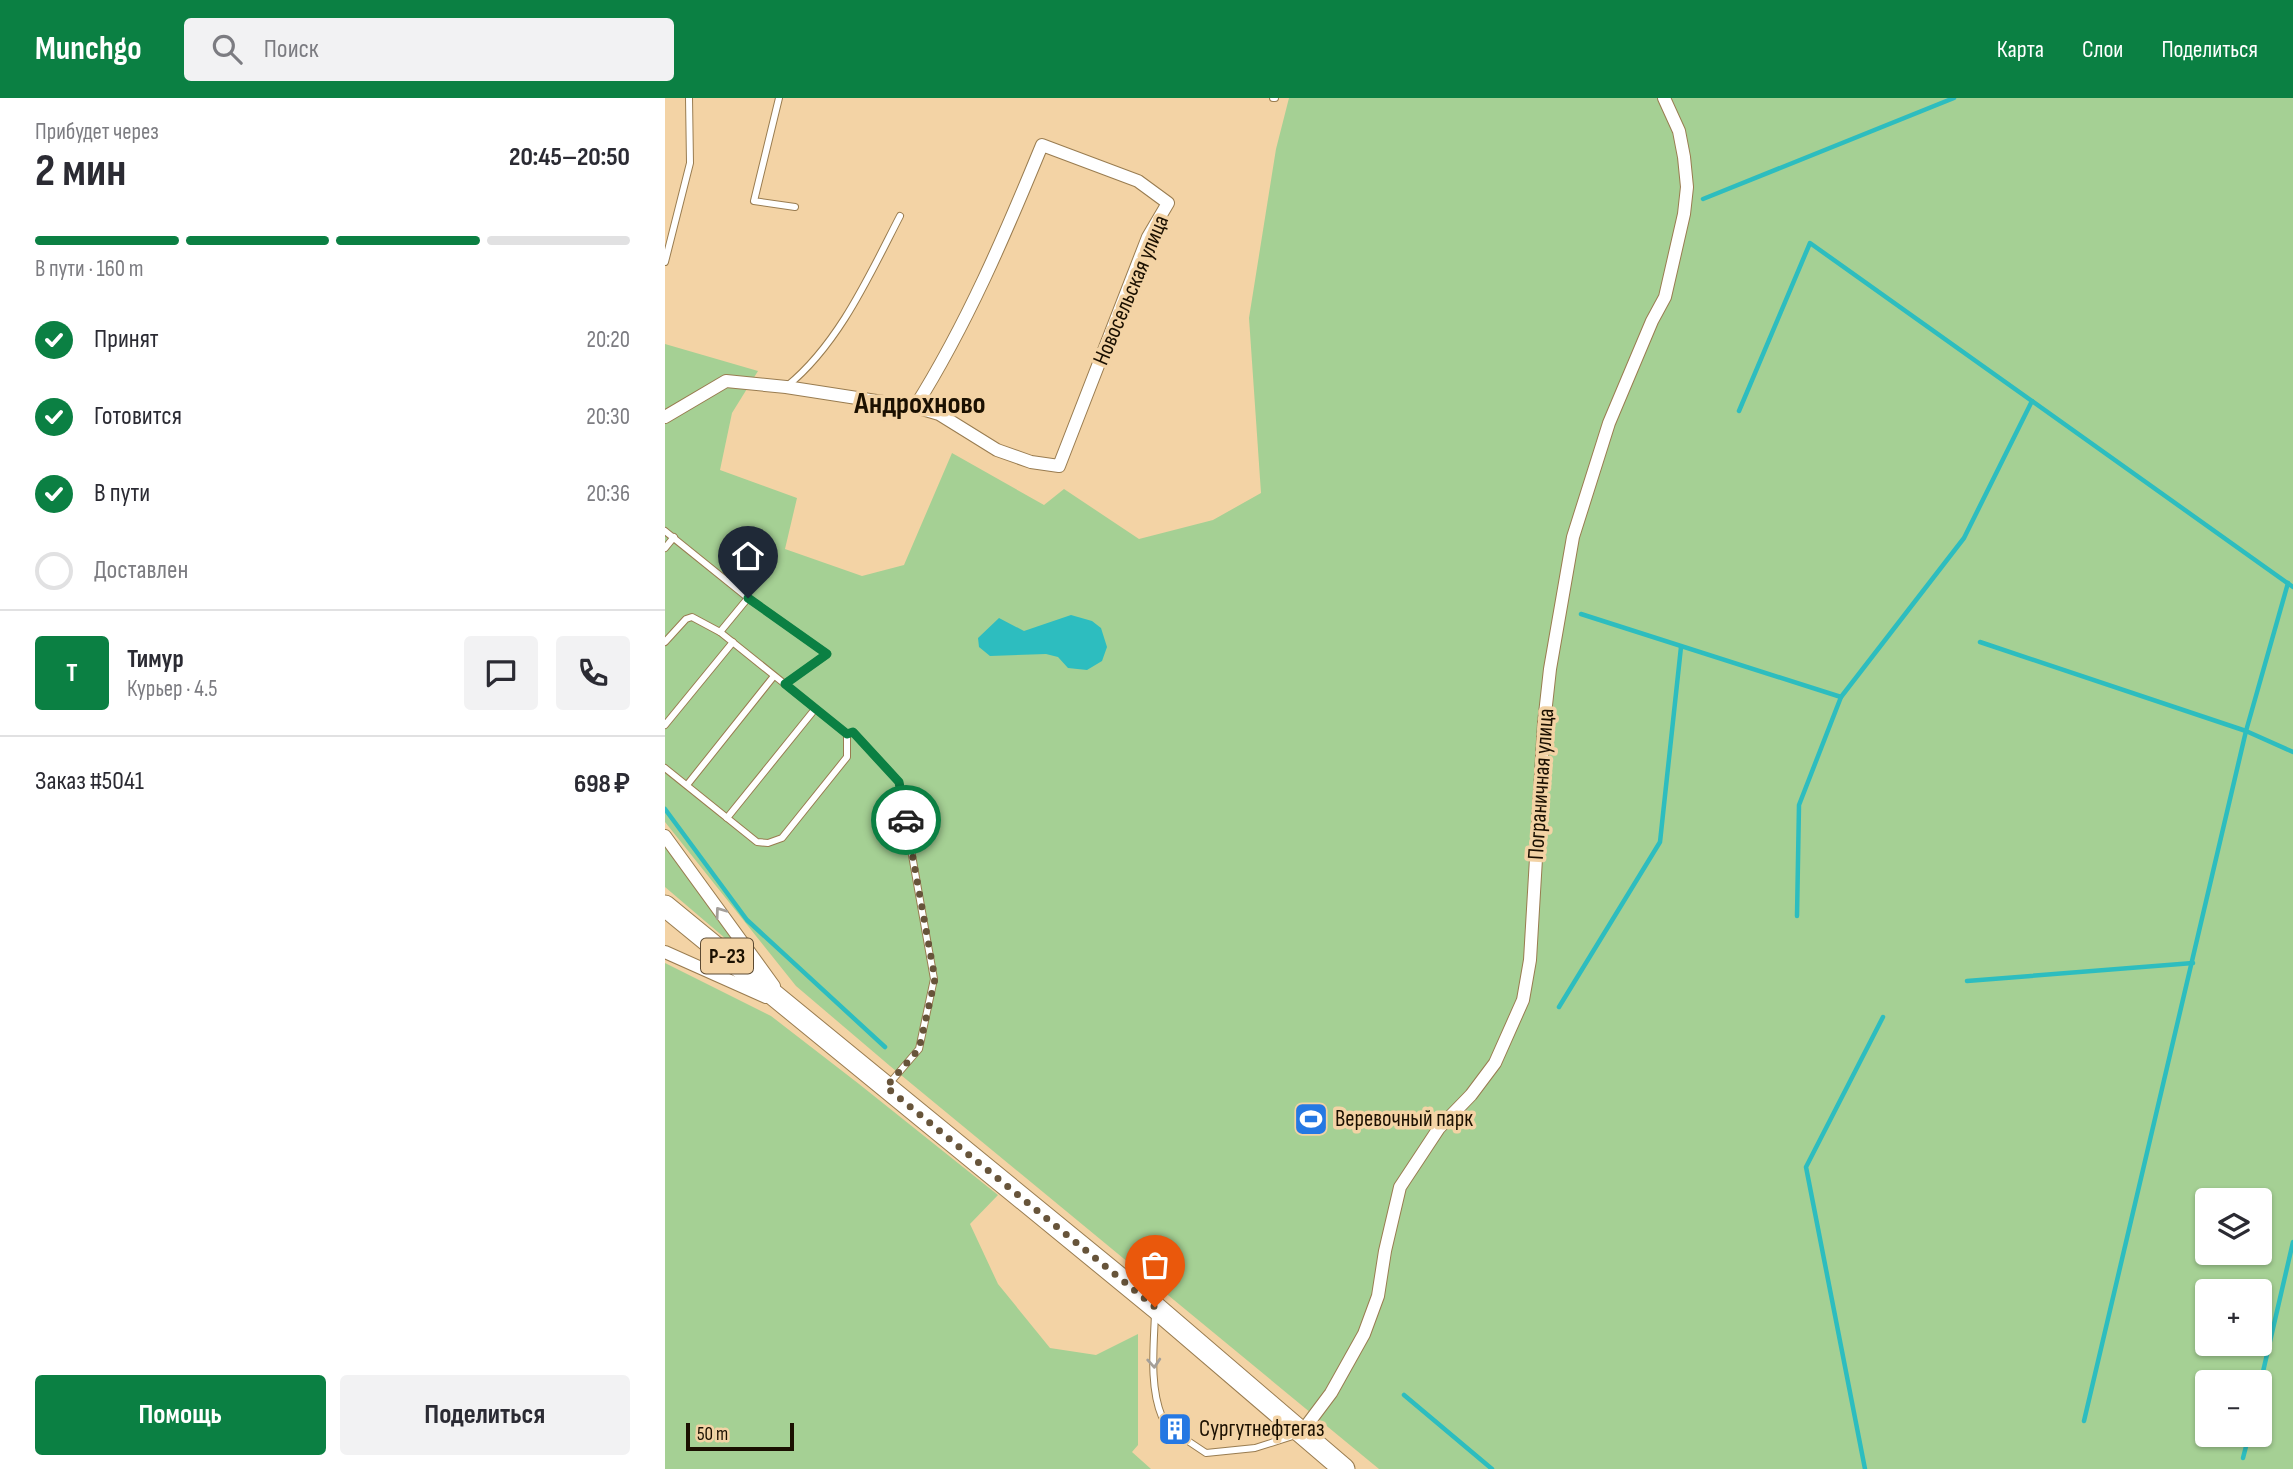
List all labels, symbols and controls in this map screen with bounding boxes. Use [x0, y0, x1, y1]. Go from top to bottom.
search box [184, 18, 674, 81]
text: Munchgo [35, 29, 142, 69]
icon: search [208, 30, 246, 68]
text: Поиск [264, 34, 319, 65]
text: Карта [1997, 35, 2044, 64]
text: Слои [2082, 35, 2123, 64]
text: Поделиться [2161, 35, 2258, 64]
text: Прибудет через [35, 118, 159, 146]
text: 20:45–20:50 [509, 142, 630, 173]
text: 2 мин [35, 144, 126, 199]
street label: Новосельская улица [1087, 211, 1175, 369]
text: В пути · 160 m [35, 255, 143, 283]
icon: check [35, 321, 73, 359]
text: Принят [94, 324, 159, 355]
text: 20:20 [586, 326, 630, 354]
district label: Андрохново [853, 386, 986, 422]
icon: check [35, 398, 73, 436]
text: Готовится [94, 401, 182, 432]
text: 20:30 [586, 403, 630, 431]
icon: check [35, 475, 73, 513]
text: В пути [94, 478, 150, 509]
text: 20:36 [587, 480, 630, 508]
pin [718, 526, 778, 598]
icon: home [729, 537, 767, 575]
text: Доставлен [94, 555, 188, 586]
button: chat [464, 636, 538, 710]
button: phone [556, 636, 630, 710]
text: Тимур [127, 644, 184, 675]
text: Т [66, 658, 78, 689]
text: Курьер · 4.5 [127, 675, 217, 703]
street label: Пограничная улица [1522, 707, 1560, 861]
text: Заказ #5041 [35, 766, 144, 797]
text: 698 ₽ [574, 769, 630, 800]
courier [871, 785, 941, 855]
icon: car [887, 801, 925, 839]
one-way arrow [716, 907, 728, 919]
road number: Р-23 [701, 938, 753, 974]
sports icon: Веревочный парк [1292, 1100, 1330, 1138]
place label: Веревочный парк [1335, 1105, 1473, 1133]
map controls [2195, 1188, 2272, 1447]
button: layers [2195, 1188, 2272, 1265]
pin [1125, 1235, 1185, 1307]
icon: bag [1136, 1246, 1174, 1284]
button: + [2195, 1279, 2272, 1356]
one-way arrow [1147, 1357, 1162, 1368]
button: − [2195, 1370, 2272, 1447]
button: Помощь [35, 1375, 326, 1455]
button: Поделиться [340, 1375, 630, 1455]
building icon: Сургутнефтегаз [1156, 1410, 1194, 1448]
place label: Сургутнефтегаз [1199, 1415, 1325, 1443]
scale bar [686, 1420, 795, 1452]
text: 50 m [697, 1423, 728, 1446]

